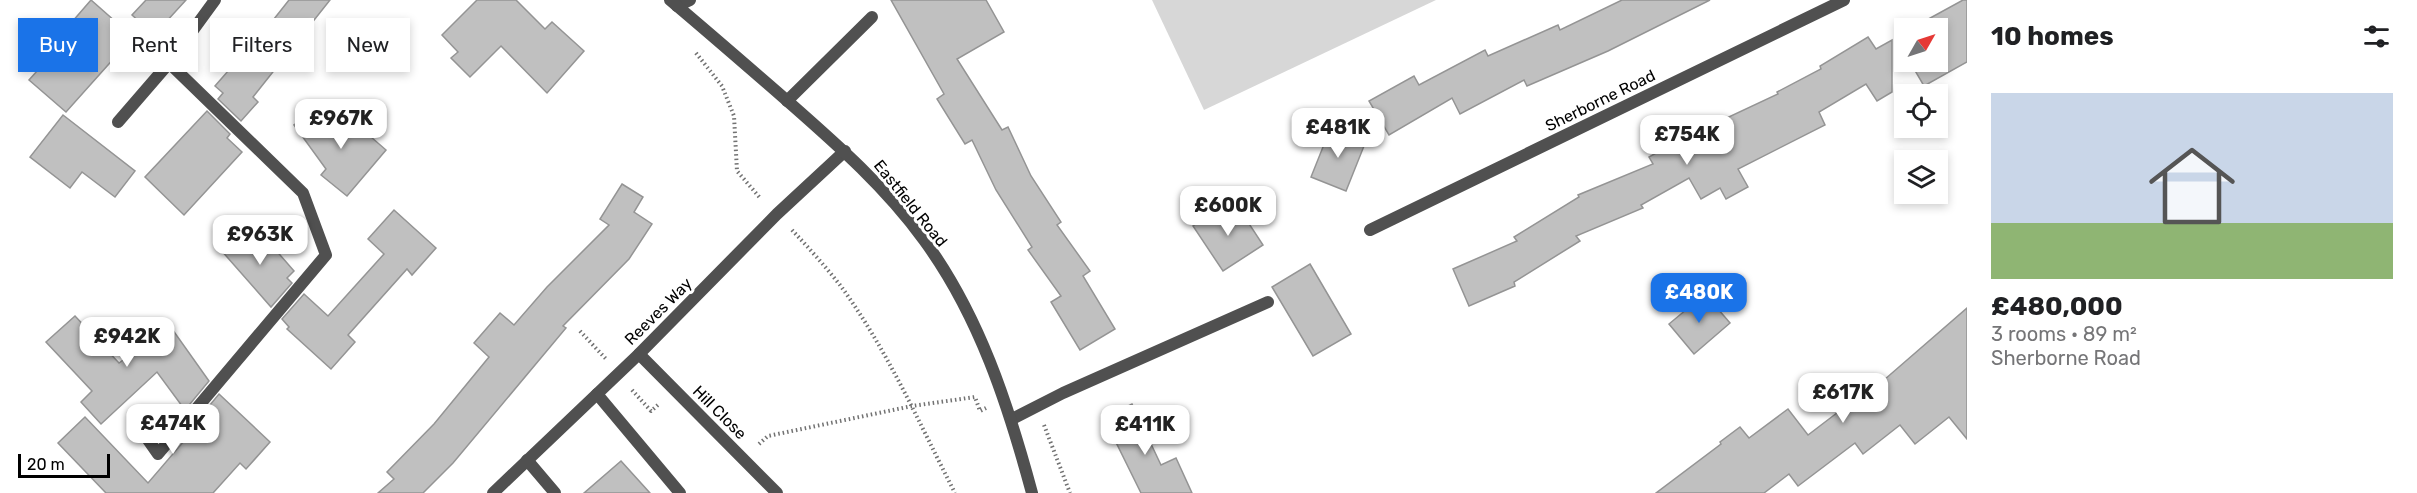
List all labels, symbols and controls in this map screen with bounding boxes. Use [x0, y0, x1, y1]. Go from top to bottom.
chip: Buy [18, 18, 98, 72]
chip: Rent [110, 18, 198, 72]
chip: Filters [210, 18, 314, 72]
chip: New [326, 18, 410, 72]
north arrow [1894, 18, 1948, 72]
map controls [1894, 18, 1948, 204]
icon: filters [2360, 20, 2393, 53]
text: 10 homes [1991, 21, 2114, 52]
street label: Sherborne Road [1542, 66, 1658, 135]
button: locate [1894, 84, 1948, 138]
pin: £967K [299, 99, 383, 150]
text: £967K [309, 106, 373, 130]
pin: £481K [1296, 108, 1380, 159]
text: £481K [1306, 115, 1370, 139]
pin: £754K [1645, 115, 1729, 166]
text: £754K [1654, 122, 1720, 146]
icon: home [2138, 132, 2246, 240]
button: layers [1894, 150, 1948, 204]
street label: Eastfield Road [870, 156, 951, 250]
pin: £600K [1186, 186, 1270, 237]
text: £600K [1194, 193, 1262, 217]
pin: £963K [218, 215, 302, 266]
text: £963K [227, 222, 293, 246]
pin: £480K [1657, 273, 1741, 324]
street label: Reeves Way [621, 274, 696, 349]
text: £480K [1665, 280, 1733, 304]
text: £480,000 [1991, 291, 2123, 322]
pin: £942K [85, 317, 169, 368]
text: 3 rooms · 89 m² [1991, 322, 2137, 346]
text: £942K [93, 324, 161, 348]
text: Sherborne Road [1991, 346, 2141, 370]
pin: £617K [1801, 373, 1885, 424]
text: £617K [1812, 380, 1874, 404]
street label: Hill Close [689, 382, 750, 443]
pin: £474K [131, 404, 215, 455]
pin: £411K [1103, 405, 1187, 456]
text: £474K [140, 411, 206, 435]
text: £411K [1115, 412, 1175, 436]
scale bar [18, 451, 110, 478]
text: 20 m [27, 455, 65, 474]

